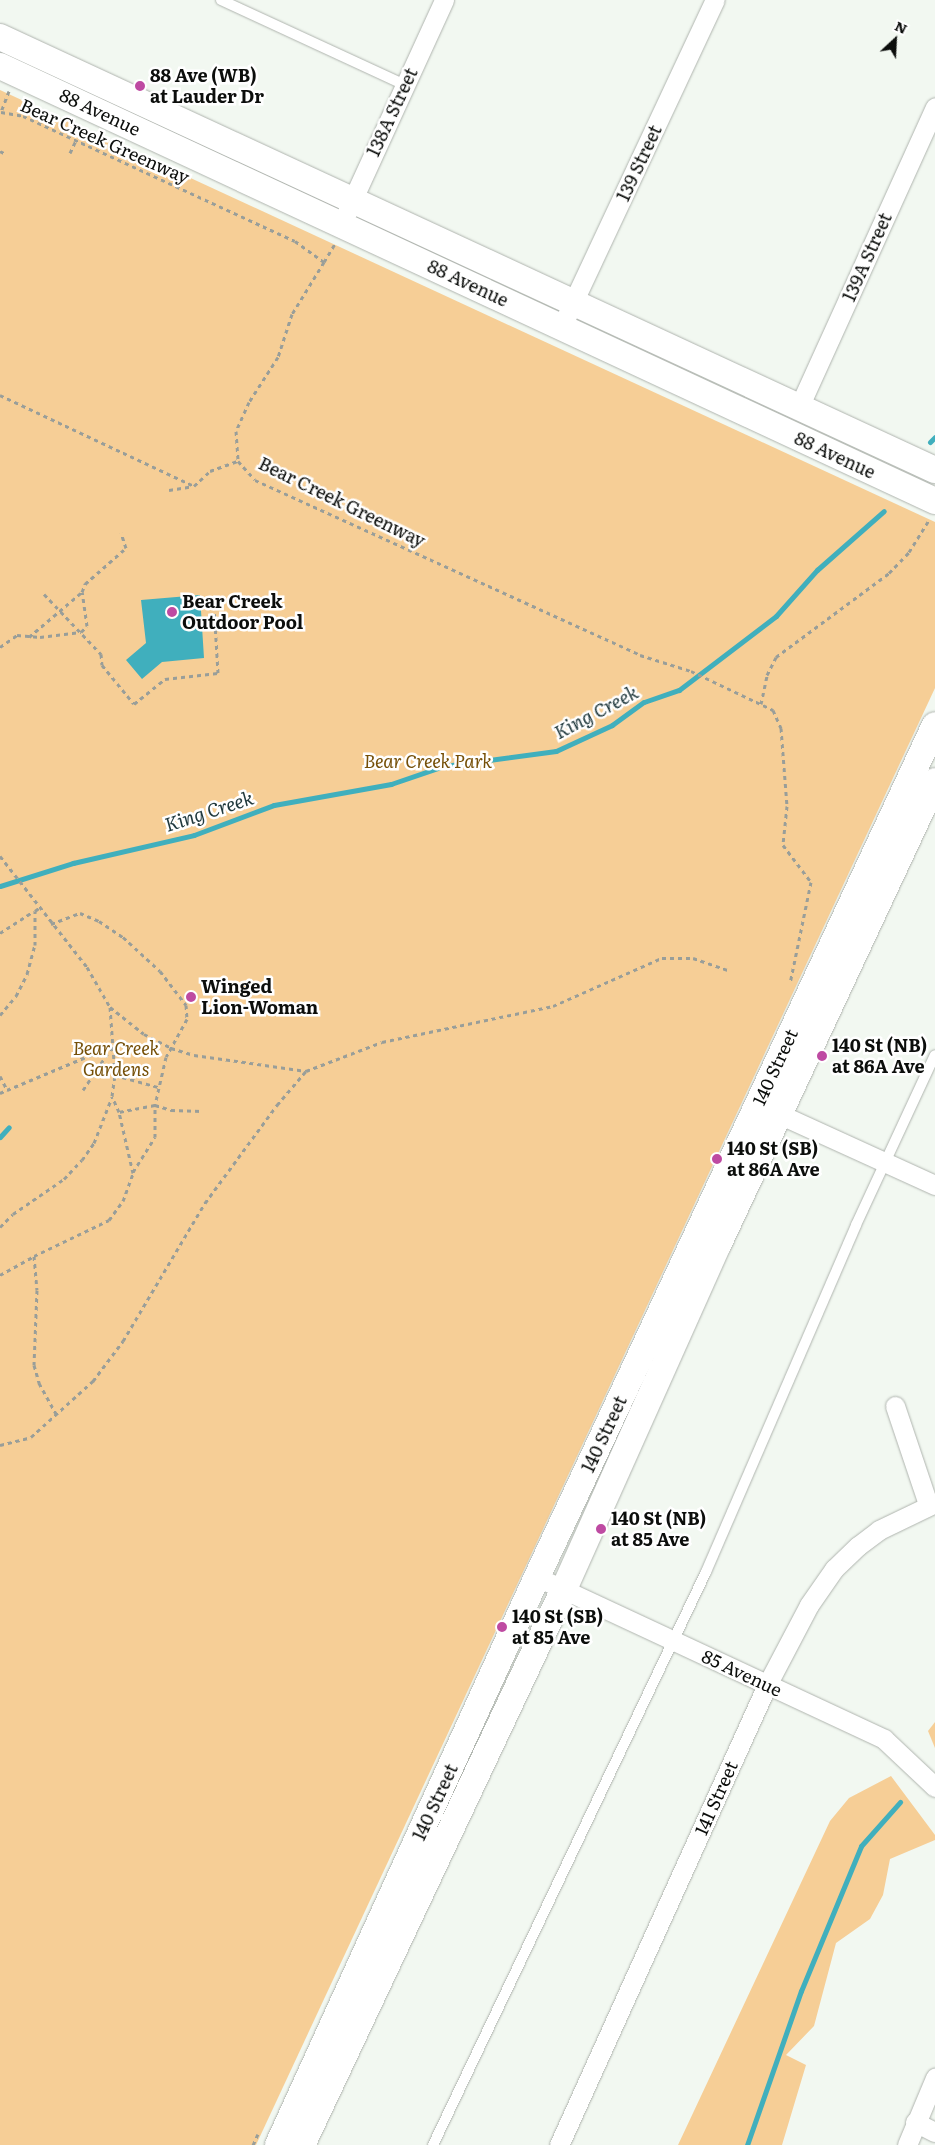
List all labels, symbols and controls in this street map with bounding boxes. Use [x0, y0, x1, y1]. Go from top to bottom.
north arrow [870, 15, 920, 65]
text: N [892, 15, 911, 38]
street label: 138A Street [362, 64, 422, 160]
place label: 88 Ave (WB) at Lauder Dr [150, 65, 264, 108]
marker: 88 Ave (WB) at Lauder Dr [134, 80, 146, 92]
street label: 88 Avenue [56, 84, 144, 140]
street label: Bear Creek Greenway [17, 94, 193, 188]
street label: 139 Street [612, 121, 666, 205]
street label: 139A Street [838, 209, 896, 305]
street label: 88 Avenue [424, 255, 512, 311]
street label: 88 Avenue [791, 427, 879, 483]
street label: Bear Creek Greenway [255, 452, 429, 552]
place label: Bear Creek Outdoor Pool [182, 591, 303, 634]
marker: Bear Creek Outdoor Pool [166, 606, 178, 618]
water label: King Creek [550, 680, 642, 744]
park label: Bear Creek Park [364, 750, 492, 772]
water label: King Creek [162, 786, 256, 836]
place label: Winged Lion-Woman [201, 976, 318, 1019]
marker: Winged Lion-Woman [185, 991, 197, 1003]
street label: 140 Street [748, 1025, 802, 1109]
place label: 140 St (NB) at 86A Ave [832, 1035, 927, 1078]
park label: Bear Creek Gardens [73, 1038, 159, 1080]
marker: 140 St (NB) at 86A Ave [816, 1050, 828, 1062]
place label: 140 St (SB) at 86A Ave [727, 1138, 820, 1180]
marker: 140 St (SB) at 86A Ave [711, 1153, 723, 1165]
street label: 140 Street [577, 1392, 631, 1476]
place label: 140 St (NB) at 85 Ave [611, 1508, 706, 1550]
marker: 140 St (NB) at 85 Ave [595, 1523, 607, 1535]
place label: 140 St (SB) at 85 Ave [512, 1606, 603, 1648]
marker: 140 St (SB) at 85 Ave [496, 1621, 508, 1633]
street label: 85 Avenue [699, 1645, 785, 1701]
street label: 141 Street [690, 1758, 742, 1838]
street label: 140 Street [408, 1760, 462, 1844]

